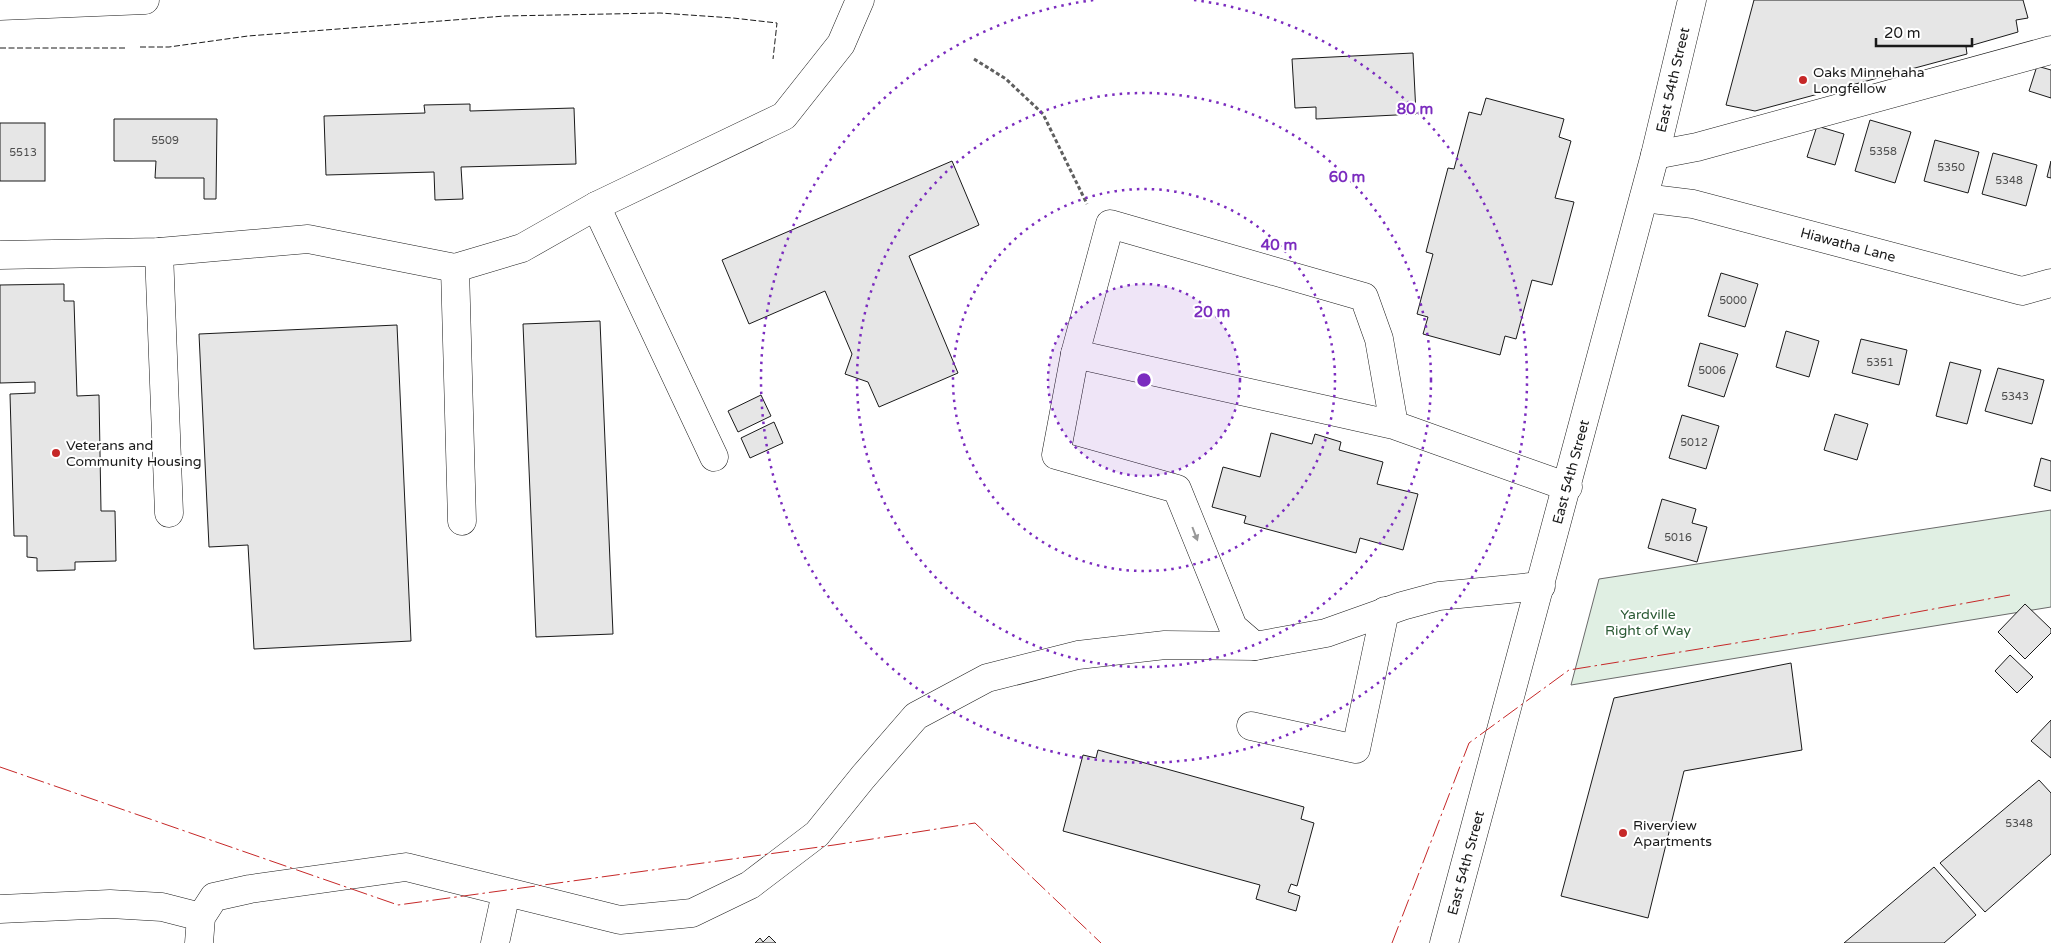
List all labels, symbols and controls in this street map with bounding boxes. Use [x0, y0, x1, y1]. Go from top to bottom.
scale bar [1876, 15, 1972, 47]
text: 20 m [1884, 24, 1921, 42]
street label: East 54th Street [1653, 25, 1694, 134]
place label: Oaks Minnehaha Longfellow [1813, 64, 1925, 97]
marker: Oaks Minnehaha Longfellow [1797, 74, 1809, 86]
text: 80 m [1397, 100, 1433, 118]
house number: 5509 [151, 134, 179, 147]
house number: 5358 [1869, 145, 1897, 158]
house number: 5513 [9, 146, 37, 159]
house number: 5350 [1937, 161, 1965, 174]
text: 60 m [1329, 168, 1365, 186]
house number: 5348 [1995, 174, 2023, 187]
street label: Hiawatha Lane [1798, 224, 1898, 266]
text: 40 m [1261, 236, 1297, 254]
house number: 5000 [1719, 294, 1747, 307]
text: 20 m [1194, 303, 1230, 321]
house number: 5351 [1866, 356, 1894, 369]
house number: 5006 [1698, 364, 1726, 377]
centre of rings [1135, 371, 1153, 389]
house number: 5343 [2001, 390, 2029, 403]
street label: East 54th Street [1549, 417, 1593, 526]
house number: 5012 [1680, 436, 1708, 449]
place label: Veterans and Community Housing [66, 437, 202, 470]
marker: Veterans and Community Housing [50, 447, 62, 459]
one-way arrow [1191, 527, 1199, 542]
house number: 5016 [1664, 531, 1692, 544]
park label: Yardville Right of Way [1605, 606, 1691, 639]
street label: East 54th Street [1444, 808, 1488, 917]
place label: Riverview Apartments [1633, 817, 1712, 850]
house number: 5348 [2005, 817, 2033, 830]
marker: Riverview Apartments [1617, 827, 1629, 839]

